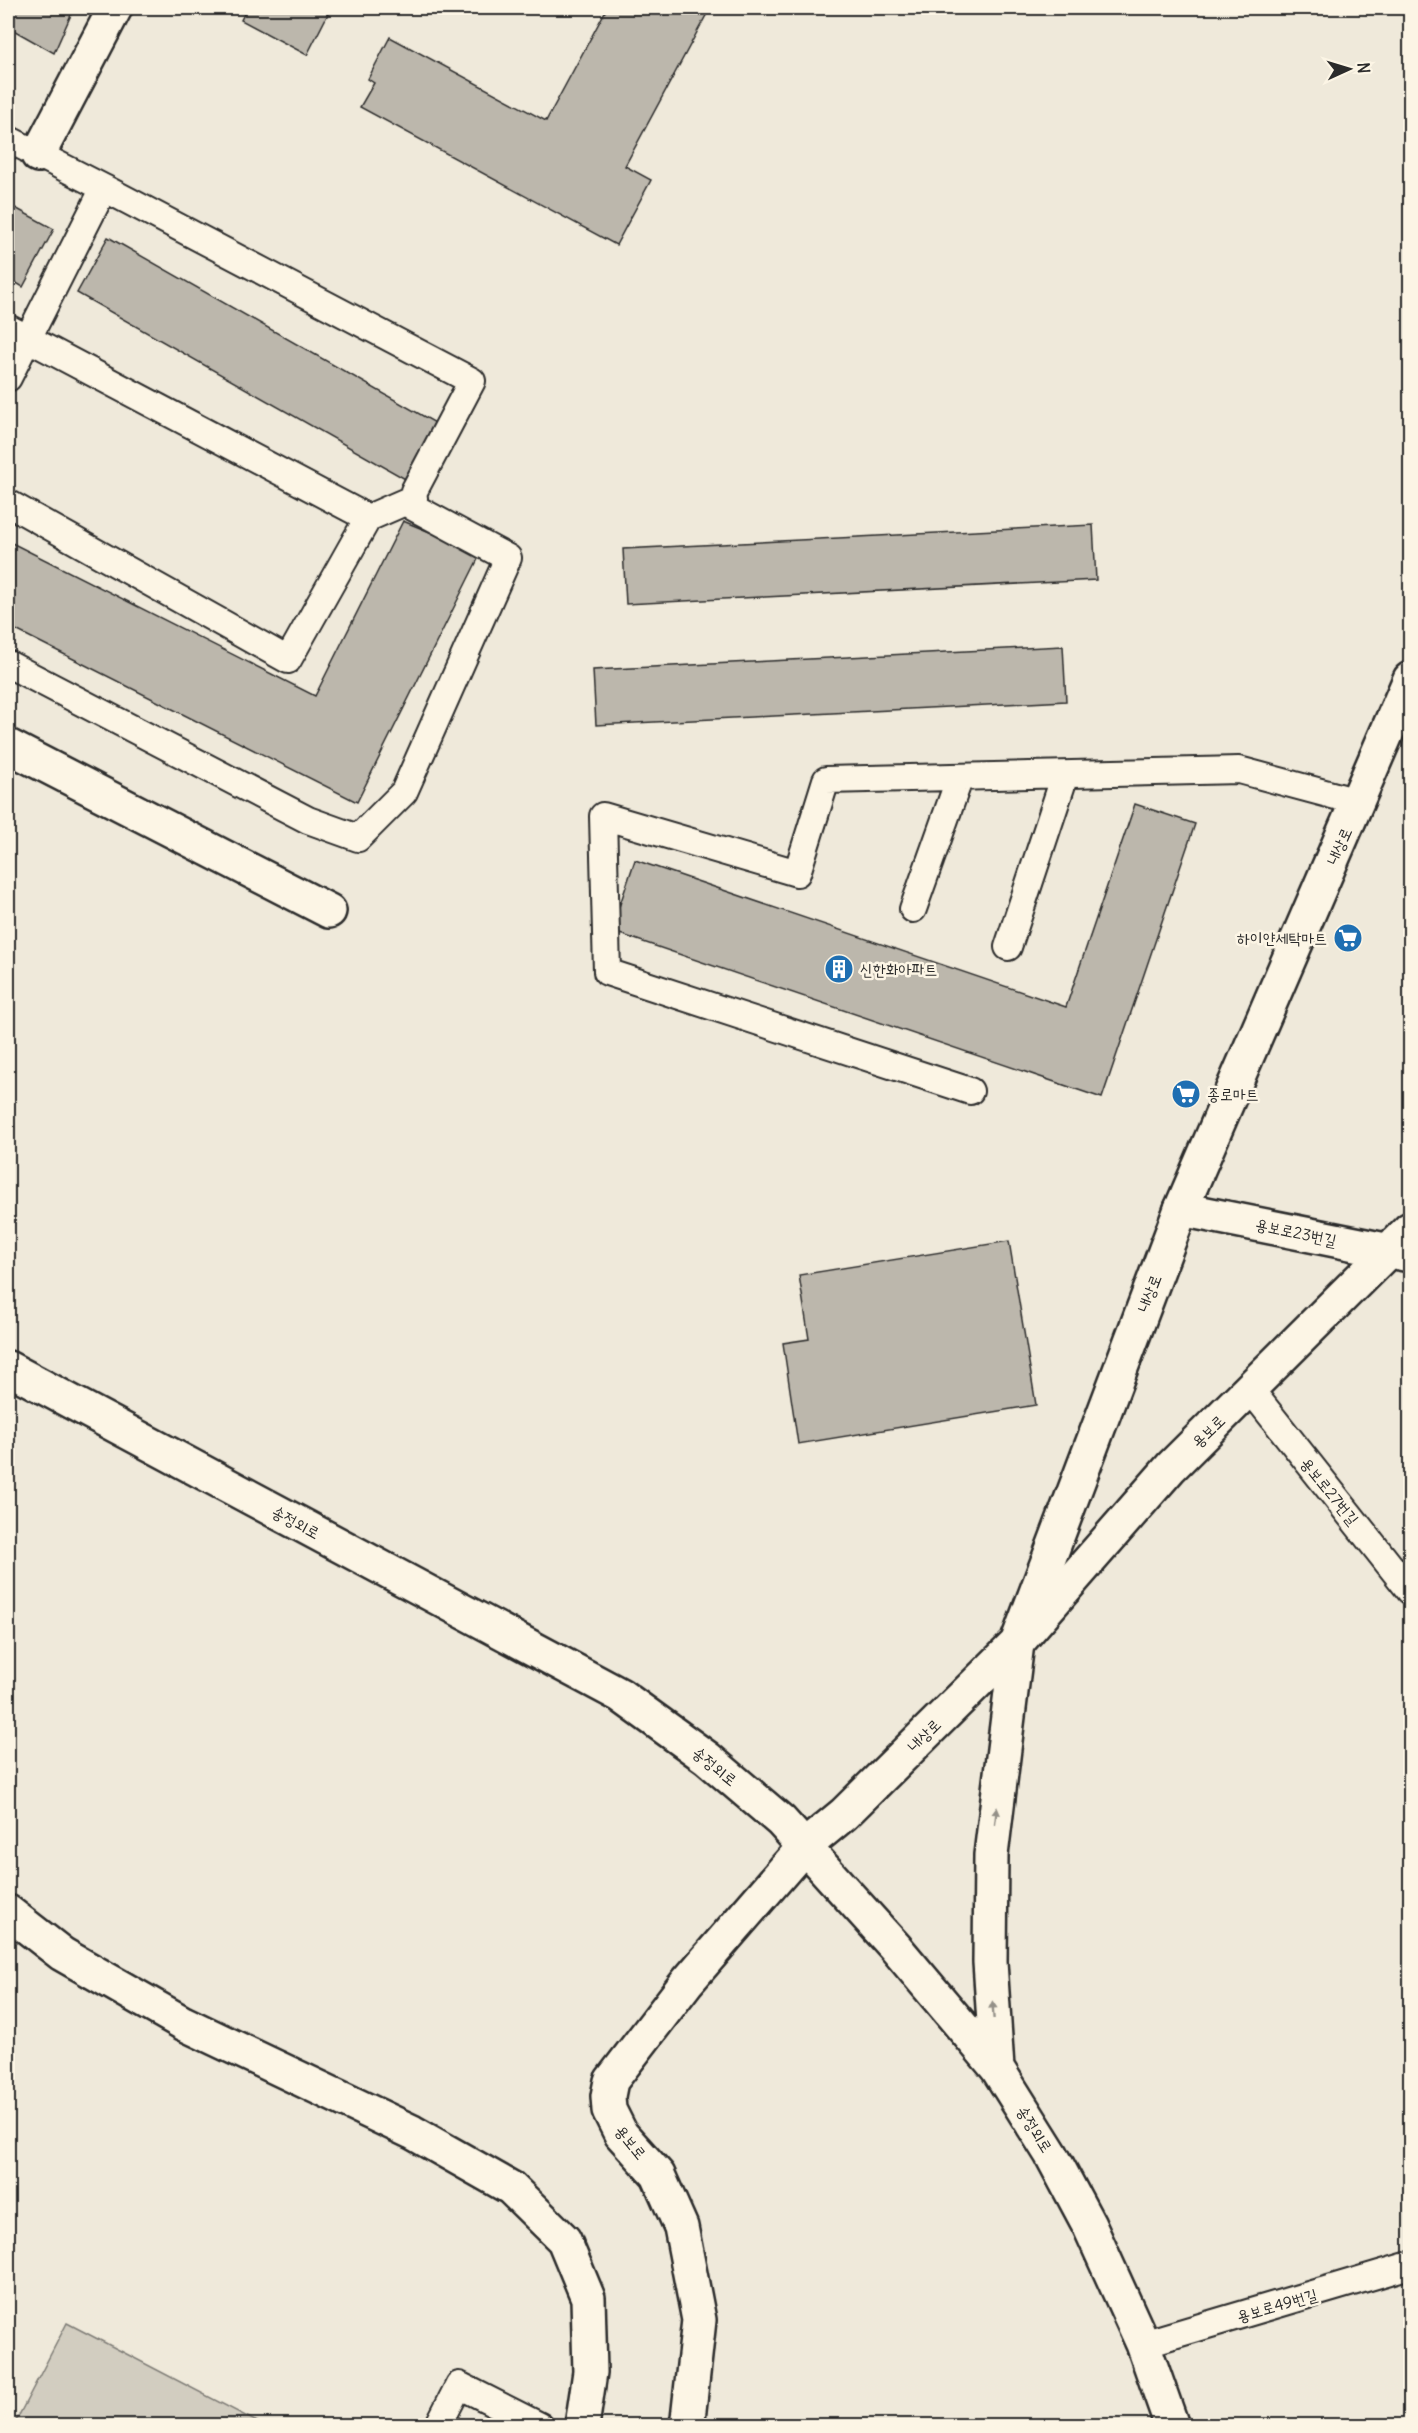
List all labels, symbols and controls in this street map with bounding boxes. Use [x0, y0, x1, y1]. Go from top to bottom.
north arrow [1319, 39, 1379, 99]
text: N [1354, 62, 1374, 74]
street label: 내상로 [1322, 824, 1356, 868]
supermarket icon: 하이얀세탁마트 [1332, 922, 1364, 954]
place label: 하이얀세탁마트 [1237, 928, 1327, 948]
building icon: 신한화아파트 [823, 953, 855, 985]
place label: 신한화아파트 [860, 959, 937, 979]
supermarket icon: 종로마트 [1170, 1078, 1202, 1110]
place label: 종로마트 [1207, 1084, 1259, 1104]
street label: 용보로23번길 [1254, 1214, 1338, 1250]
street label: 내상로 [1133, 1271, 1165, 1315]
street label: 용보로 [1187, 1410, 1229, 1452]
street label: 용보로27번길 [1297, 1453, 1363, 1529]
street label: 송정외로 [269, 1501, 323, 1543]
street label: 내상로 [903, 1714, 945, 1756]
street label: 송정외로 [689, 1742, 741, 1790]
one-way arrow [991, 1806, 1000, 1825]
one-way arrow [988, 2001, 998, 2020]
street label: 송정외로 [1013, 2102, 1057, 2156]
street label: 용보로 [611, 2121, 651, 2163]
street label: 용보로49번길 [1234, 2284, 1320, 2326]

